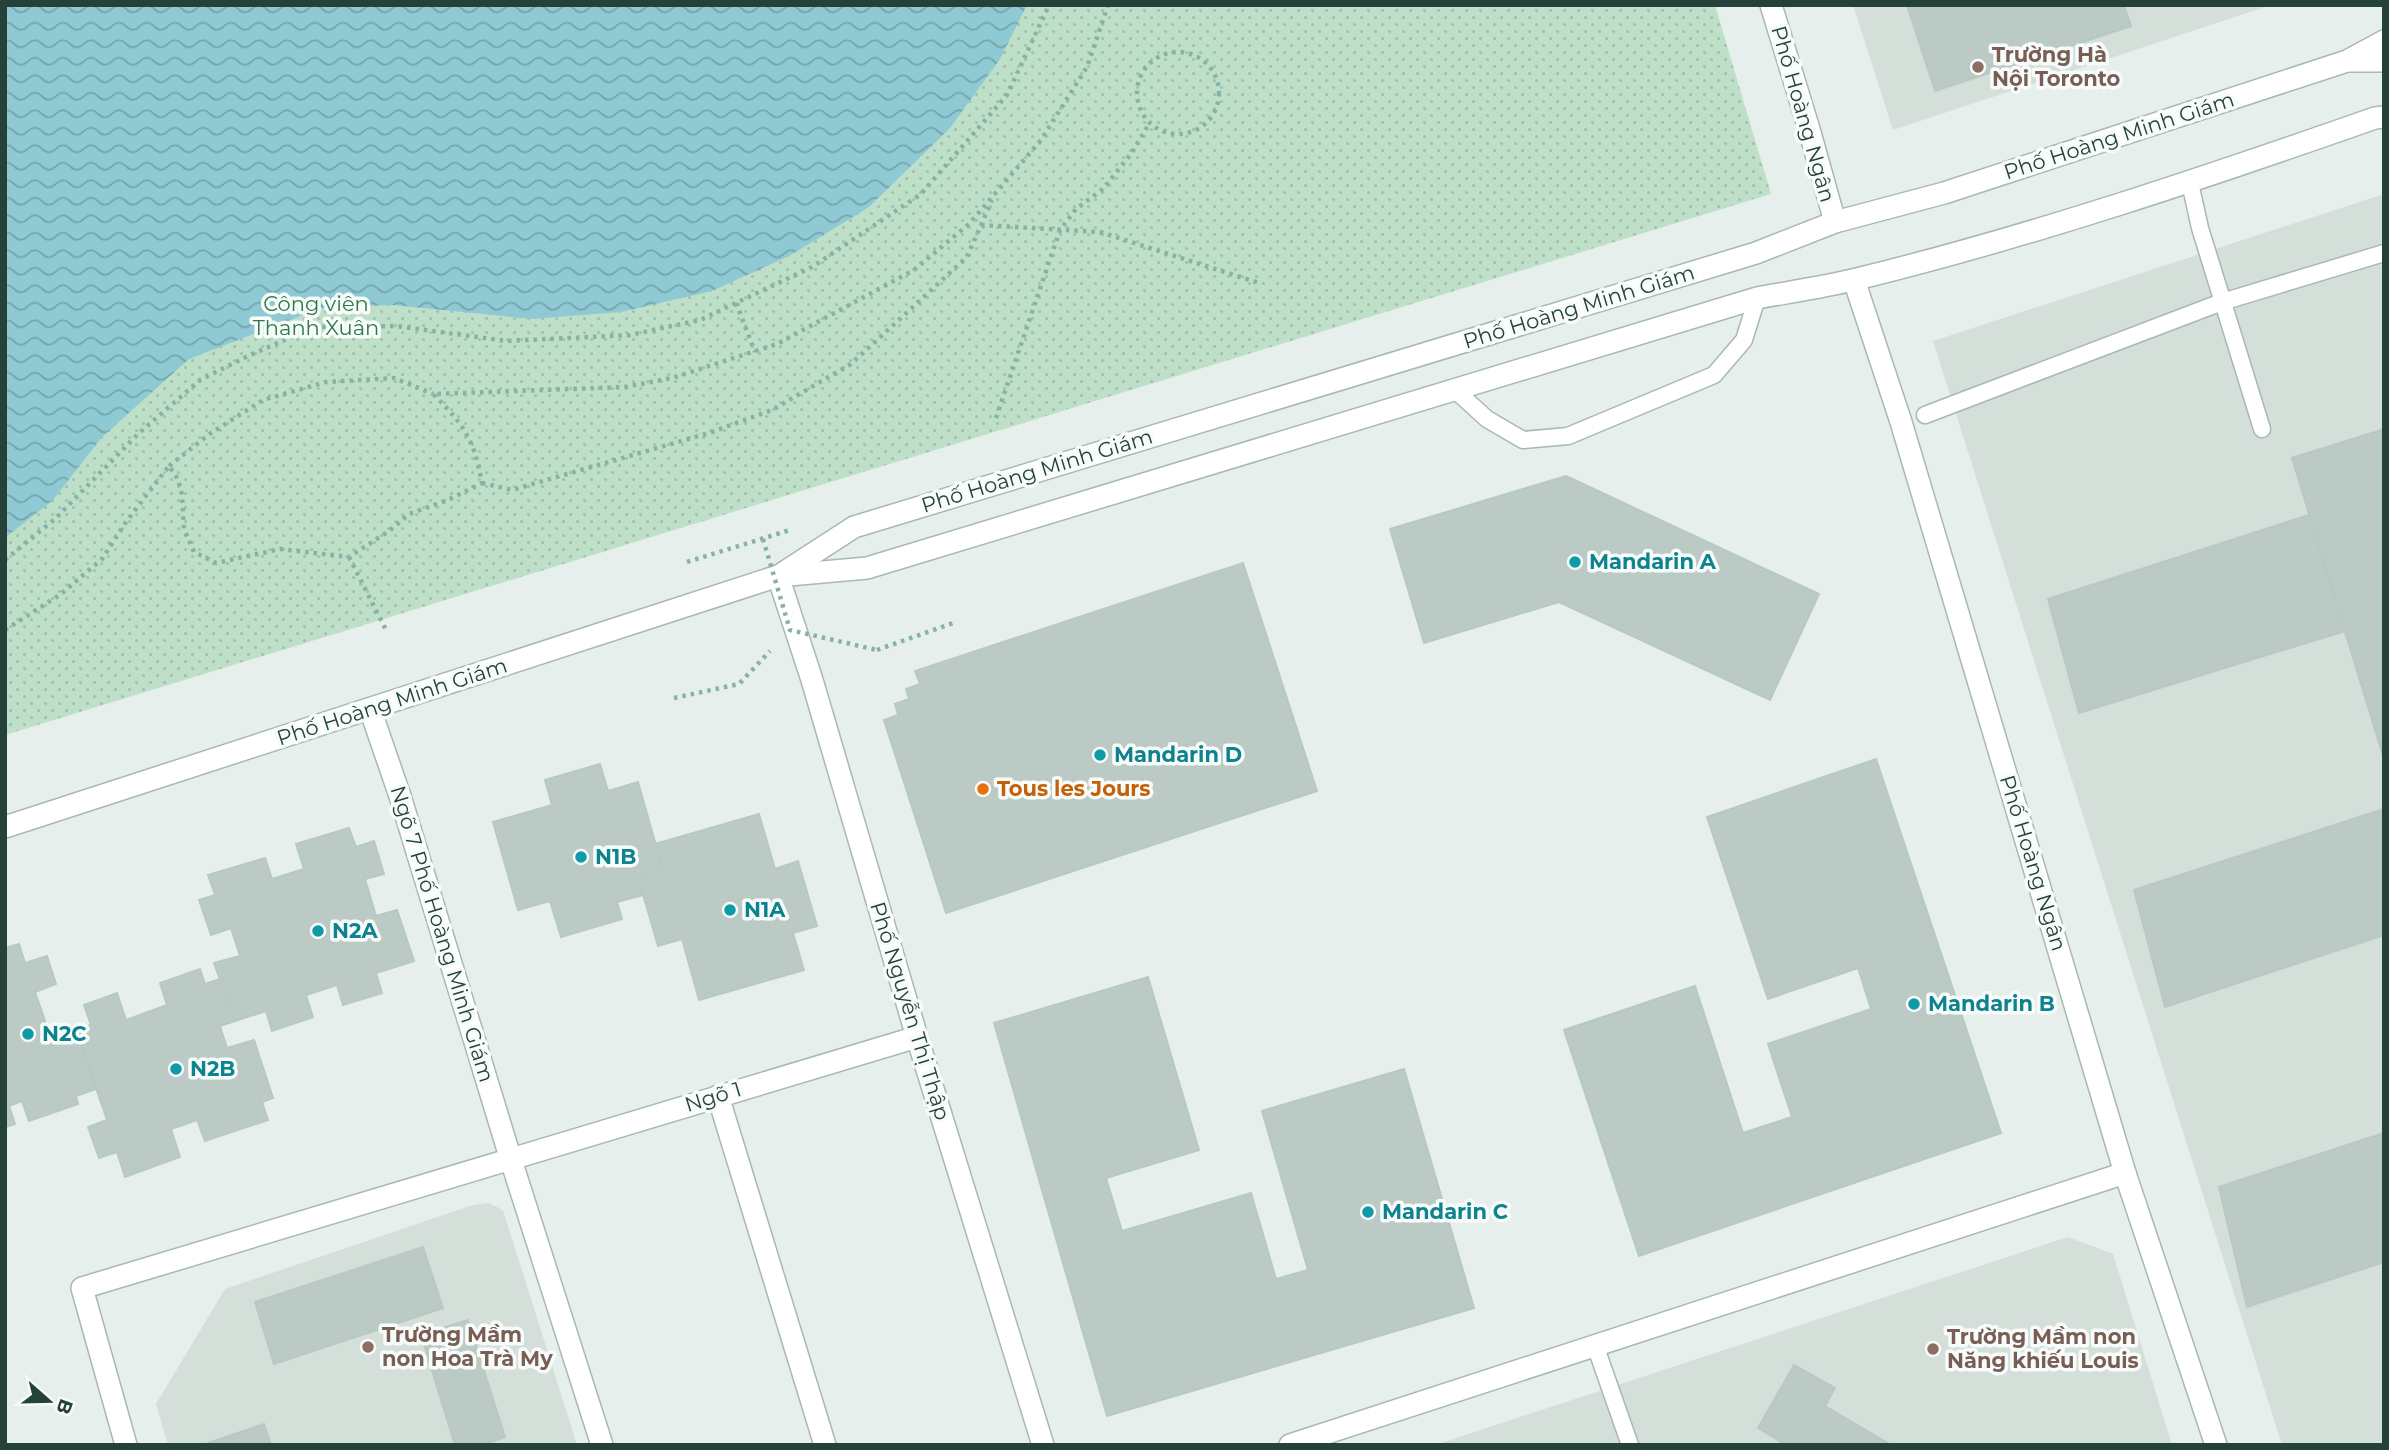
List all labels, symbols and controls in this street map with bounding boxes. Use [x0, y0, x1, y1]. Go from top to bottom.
street label: Phố Hoàng Ngân [1766, 23, 1841, 205]
place label: Trường Hà Nội Toronto [1992, 42, 2120, 91]
marker: Trường Hà Nội Toronto [1970, 59, 1986, 75]
street label: Phố Hoàng Minh Giám [2000, 86, 2237, 185]
street label: Phố Hoàng Minh Giám [1460, 259, 1698, 354]
park label: Công viên Thanh Xuân [253, 291, 379, 340]
street label: Phố Hoàng Minh Giám [918, 423, 1156, 518]
place label: Mandarin A [1589, 549, 1717, 574]
marker: Mandarin A [1567, 554, 1583, 570]
street label: Phố Hoàng Minh Giám [273, 652, 510, 751]
place label: Mandarin D [1114, 742, 1242, 767]
marker: Mandarin D [1092, 747, 1108, 763]
street label: Phố Hoàng Ngân [1995, 772, 2072, 954]
place label: Tous les Jours [997, 776, 1151, 801]
marker: Tous les Jours [975, 781, 991, 797]
street label: Ngõ 7 Phố Hoàng Minh Giám [385, 783, 500, 1085]
place label: N1B [595, 844, 636, 869]
marker: N1B [573, 849, 589, 865]
place label: N1A [744, 897, 786, 922]
street label: Phố Nguyễn Thị Thập [865, 899, 956, 1123]
marker: N1A [722, 902, 738, 918]
place label: N2A [332, 918, 378, 943]
marker: N2A [310, 923, 326, 939]
place label: Mandarin B [1928, 991, 2055, 1016]
marker: Mandarin B [1906, 996, 1922, 1012]
place label: N2C [42, 1021, 87, 1046]
marker: N2C [20, 1026, 36, 1042]
place label: N2B [190, 1056, 235, 1081]
marker: N2B [168, 1061, 184, 1077]
street label: Ngõ 1 [682, 1076, 744, 1117]
place label: Mandarin C [1382, 1199, 1508, 1224]
marker: Mandarin C [1360, 1204, 1376, 1220]
place label: Trường Mầm non Hoa Trà My [382, 1322, 553, 1371]
place label: Trường Mầm non Năng khiếu Louis [1947, 1324, 2139, 1373]
marker: Trường Mầm non Hoa Trà My [360, 1339, 376, 1355]
marker: Trường Mầm non Năng khiếu Louis [1925, 1341, 1941, 1357]
north arrow [14, 1366, 84, 1436]
text: B [51, 1396, 78, 1417]

